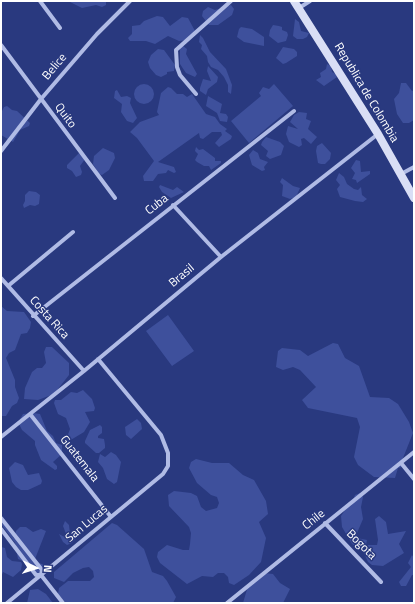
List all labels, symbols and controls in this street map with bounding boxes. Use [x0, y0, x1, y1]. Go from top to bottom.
street label: Republica de Colombia [331, 41, 401, 145]
street label: Belice [40, 51, 70, 83]
street label: Quito [51, 101, 79, 131]
street label: Cuba [143, 192, 171, 218]
street label: Brasil [166, 261, 198, 291]
street label: Costa Rica [26, 294, 72, 342]
street label: Guatemala [56, 433, 102, 485]
street label: San Lucas [63, 502, 111, 546]
street label: Chile [300, 507, 328, 533]
street label: Bogota [343, 527, 379, 563]
north arrow [16, 548, 56, 588]
text: N [40, 564, 56, 573]

